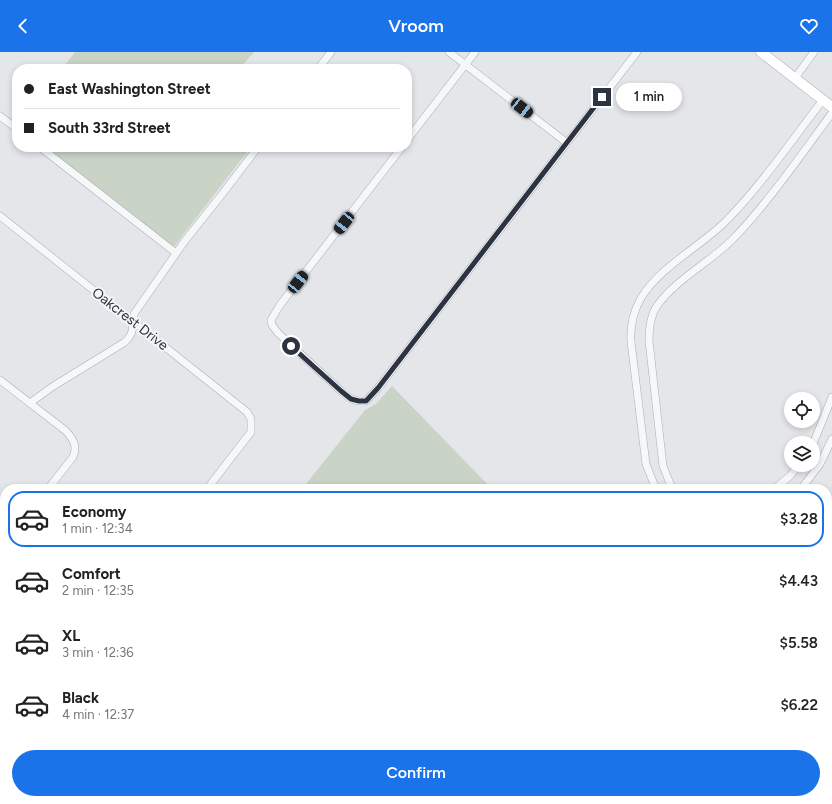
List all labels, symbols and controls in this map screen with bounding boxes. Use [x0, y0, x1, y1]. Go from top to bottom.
icon: back [12, 15, 34, 37]
text: Vroom [388, 15, 444, 37]
icon: heart [798, 15, 820, 37]
text: East Washington Street [48, 80, 211, 98]
callout: 1 min [616, 83, 682, 111]
route end [593, 88, 611, 106]
text: 1 min [634, 89, 664, 104]
car [509, 96, 535, 120]
text: South 33rd Street [48, 119, 171, 137]
car [332, 210, 356, 236]
car [286, 269, 310, 295]
street label: Oakcrest Drive [88, 284, 172, 354]
route start [282, 337, 300, 355]
map controls [784, 392, 820, 472]
button: locate [784, 392, 820, 428]
button: layers [784, 436, 820, 472]
icon: car [14, 501, 50, 537]
text: Economy [62, 503, 127, 521]
text: $3.28 [780, 510, 818, 528]
text: 1 min · 12:34 [62, 521, 133, 536]
icon: car [14, 563, 50, 599]
text: Comfort [62, 565, 121, 583]
text: $4.43 [779, 572, 818, 590]
text: 2 min · 12:35 [62, 583, 134, 598]
icon: car [14, 625, 50, 661]
text: XL [62, 627, 80, 645]
text: $5.58 [780, 634, 818, 652]
text: 3 min · 12:36 [62, 645, 134, 660]
icon: car [14, 687, 50, 723]
text: Black [62, 689, 99, 707]
text: $6.22 [780, 696, 818, 714]
text: 4 min · 12:37 [62, 707, 134, 722]
button: Confirm [12, 750, 820, 796]

